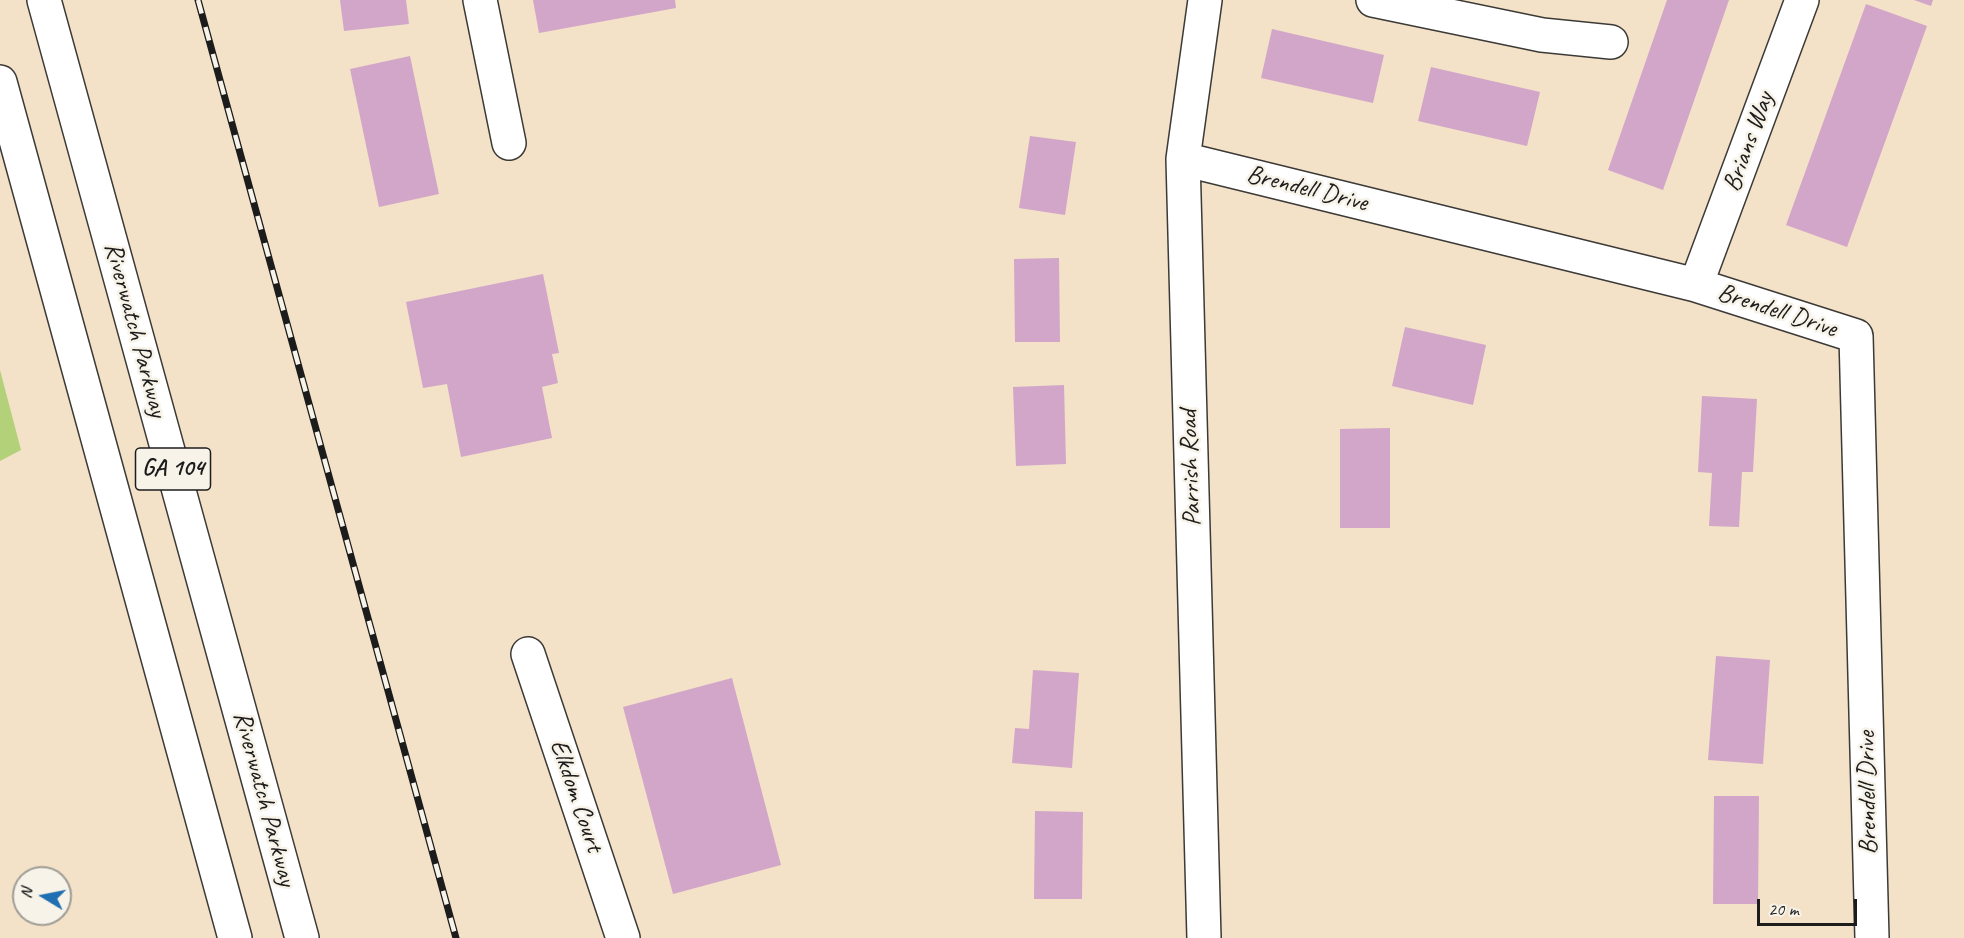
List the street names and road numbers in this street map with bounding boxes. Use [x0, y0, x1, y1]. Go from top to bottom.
street label: Brians Way [1717, 88, 1781, 196]
street label: Brendell Drive [1243, 159, 1371, 219]
street label: Riverwatch Parkway [97, 239, 173, 421]
street label: Brendell Drive [1713, 277, 1841, 345]
street label: Parrish Road [1173, 409, 1209, 527]
road number: GA 104 [136, 448, 210, 490]
street label: Riverwatch Parkway [226, 708, 302, 890]
street label: Brendell Drive [1851, 731, 1885, 855]
street label: Elkdom Court [542, 736, 610, 856]

